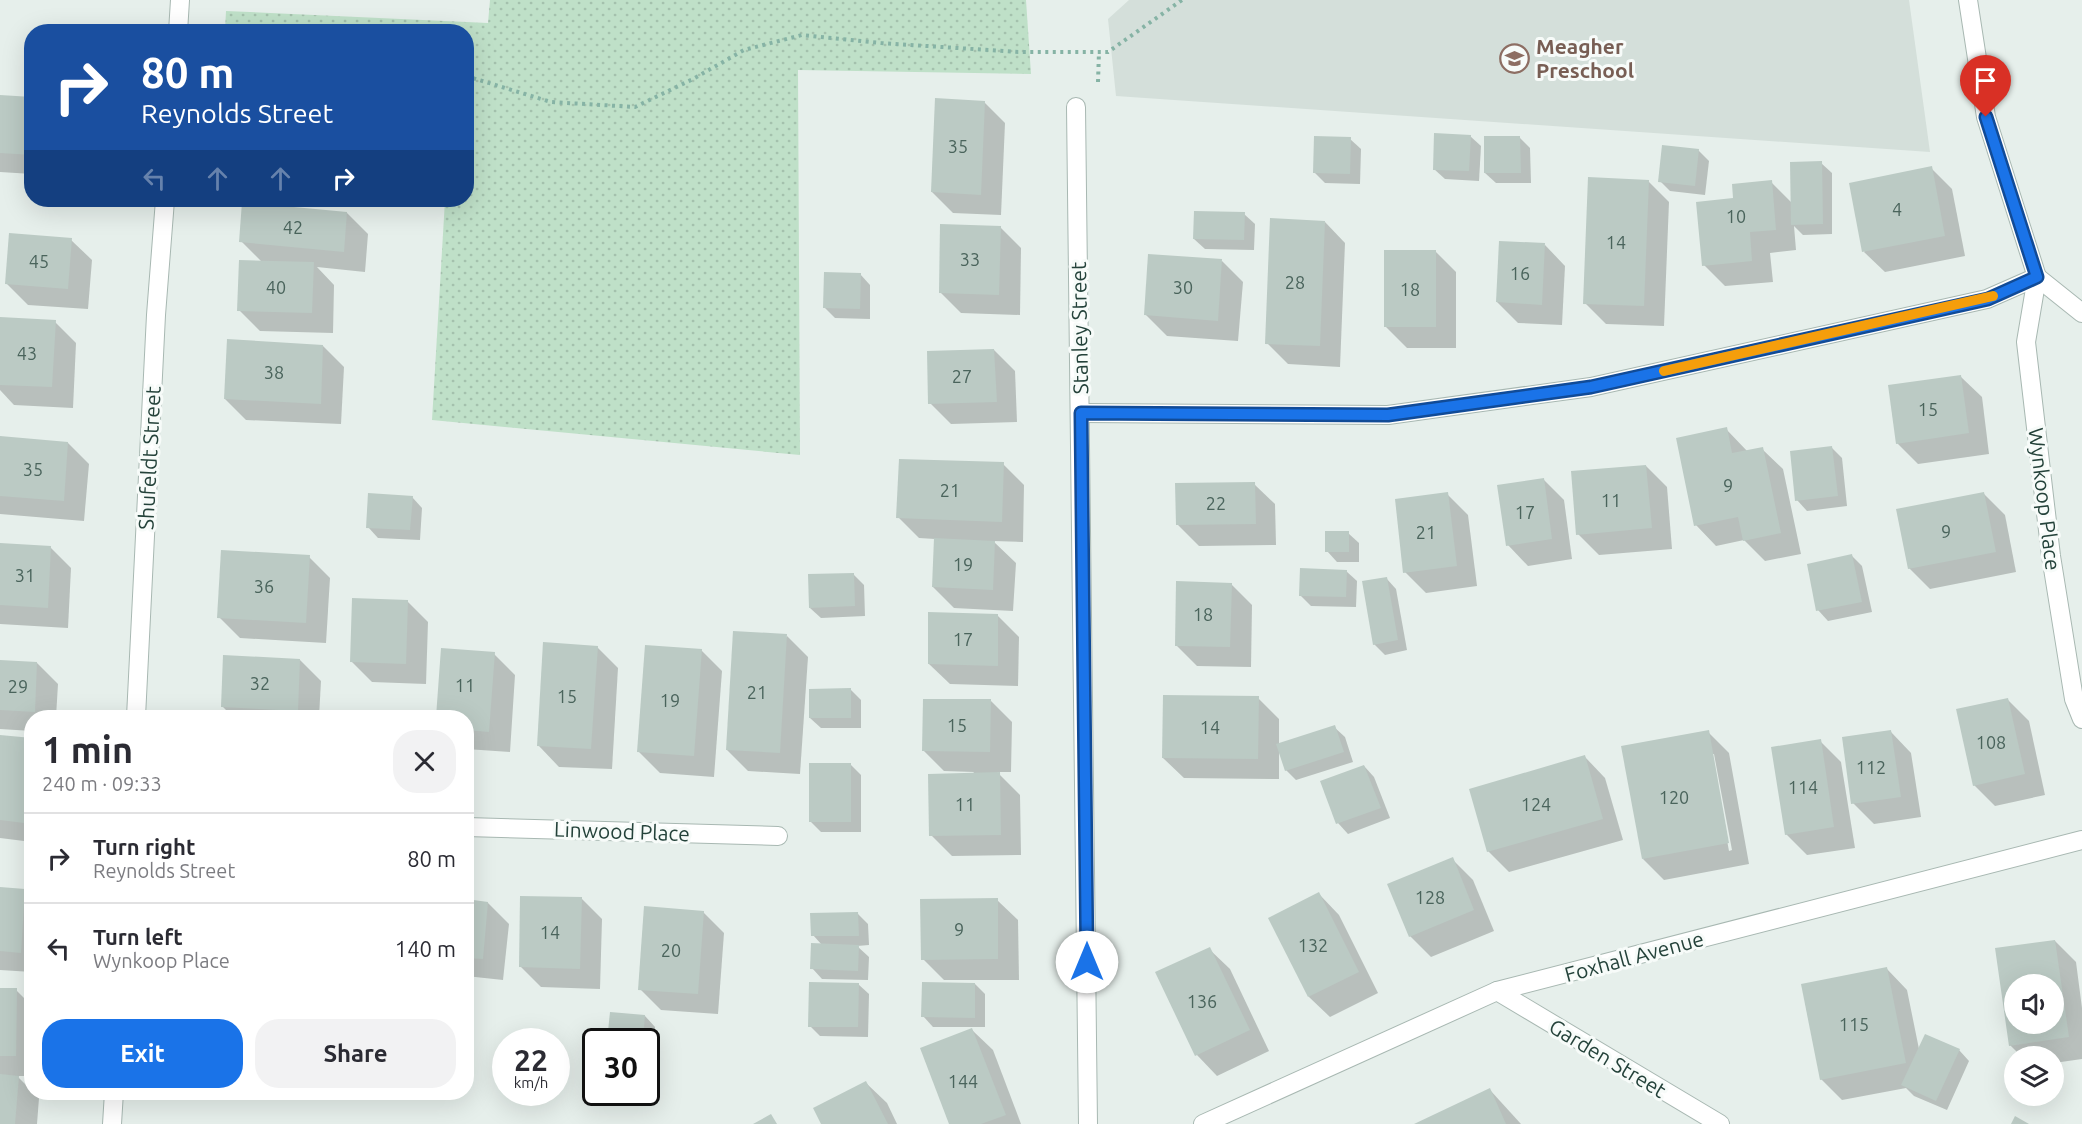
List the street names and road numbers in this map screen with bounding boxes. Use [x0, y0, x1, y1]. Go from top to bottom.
street label: Stanley Street [1066, 261, 1092, 395]
street label: Shufeldt Street [133, 385, 165, 531]
street label: Wynkoop Place [2024, 426, 2066, 572]
street label: Linwood Place [554, 817, 690, 845]
street label: Foxhall Avenue [1562, 926, 1706, 986]
street label: Garden Street [1545, 1014, 1671, 1102]

